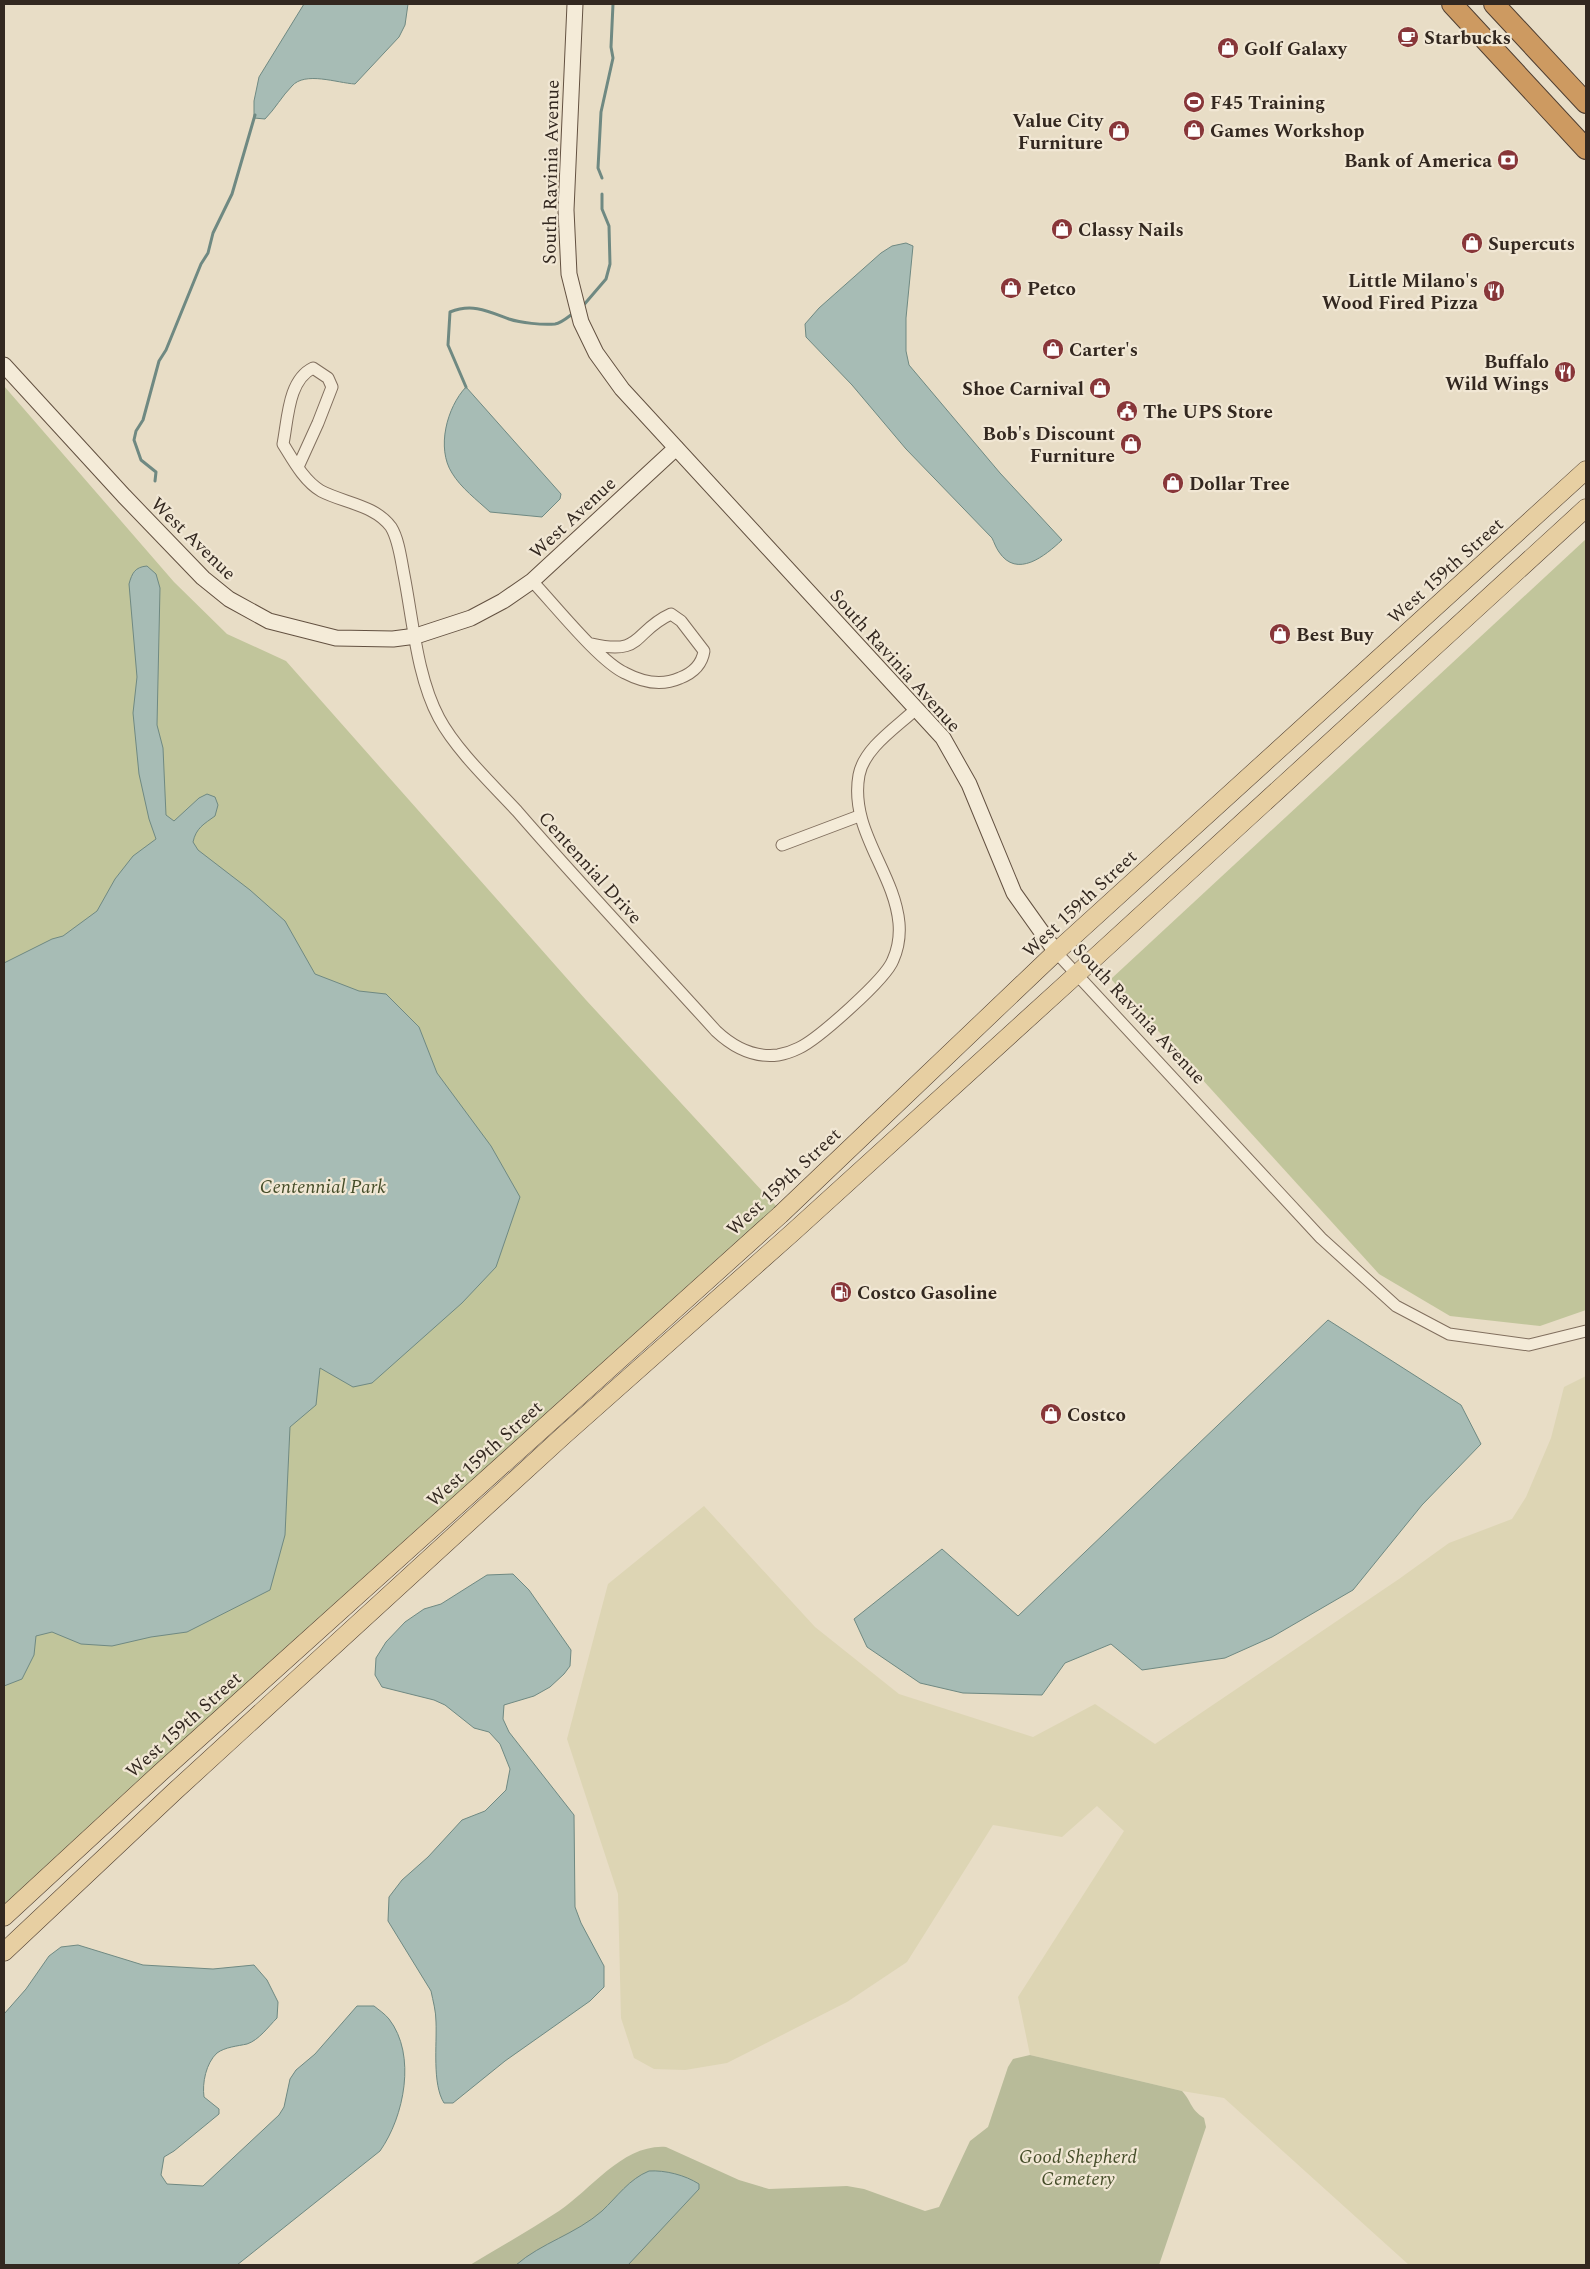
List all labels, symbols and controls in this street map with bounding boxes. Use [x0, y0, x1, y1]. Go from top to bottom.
place label: Starbucks [1424, 24, 1511, 53]
cafe icon: Starbucks [1396, 25, 1420, 49]
place label: Golf Galaxy [1244, 35, 1348, 64]
shop icon: Golf Galaxy [1216, 36, 1240, 60]
street label: South Ravinia Avenue [535, 79, 568, 265]
place label: F45 Training [1210, 89, 1325, 118]
sports icon: F45 Training [1182, 90, 1206, 114]
place label: Value City Furniture [1012, 107, 1104, 158]
place label: Games Workshop [1210, 117, 1364, 146]
shop icon: Games Workshop [1182, 118, 1206, 142]
shop icon: Value City Furniture [1107, 119, 1131, 143]
place label: Bank of America [1344, 147, 1492, 176]
bank icon: Bank of America [1496, 148, 1520, 172]
place label: Classy Nails [1078, 216, 1184, 245]
shop icon: Classy Nails [1050, 217, 1074, 241]
place label: Supercuts [1488, 230, 1575, 259]
shop icon: Supercuts [1460, 231, 1484, 255]
place label: Little Milano's Wood Fired Pizza [1322, 267, 1478, 318]
place label: Petco [1027, 275, 1076, 304]
shop icon: Petco [999, 276, 1023, 300]
restaurant icon: Little Milano's Wood Fired Pizza [1482, 279, 1506, 303]
place label: Carter's [1069, 336, 1138, 365]
shop icon: Carter's [1041, 337, 1065, 361]
place label: Buffalo Wild Wings [1445, 348, 1549, 399]
restaurant icon: Buffalo Wild Wings [1553, 360, 1577, 384]
place label: Shoe Carnival [962, 375, 1084, 404]
shop icon: Shoe Carnival [1088, 376, 1112, 400]
place label: The UPS Store [1143, 398, 1273, 427]
public building icon: The UPS Store [1115, 399, 1139, 423]
place label: Bob's Discount Furniture [982, 420, 1115, 471]
shop icon: Bob's Discount Furniture [1119, 432, 1143, 456]
street label: West Avenue [523, 470, 623, 566]
place label: Dollar Tree [1189, 470, 1290, 499]
shop icon: Dollar Tree [1161, 471, 1185, 495]
street label: West Avenue [143, 491, 242, 588]
street label: West 159th Street [1381, 511, 1511, 631]
street label: South Ravinia Avenue [822, 583, 967, 739]
place label: Best Buy [1296, 621, 1374, 650]
shop icon: Best Buy [1268, 622, 1292, 646]
street label: Centennial Drive [531, 805, 649, 931]
street label: West 159th Street [1016, 843, 1144, 965]
street label: South Ravinia Avenue [1065, 937, 1212, 1091]
street label: West 159th Street [720, 1121, 848, 1243]
park label: Centennial Park [260, 1173, 386, 1202]
place label: Costco Gasoline [857, 1279, 997, 1308]
fuel station icon: Costco Gasoline [829, 1280, 853, 1304]
street label: West 159th Street [420, 1394, 550, 1514]
place label: Costco [1067, 1401, 1126, 1430]
shop icon: Costco [1039, 1402, 1063, 1426]
street label: West 159th Street [119, 1665, 249, 1785]
park label: Good Shepherd Cemetery [1019, 2143, 1137, 2194]

